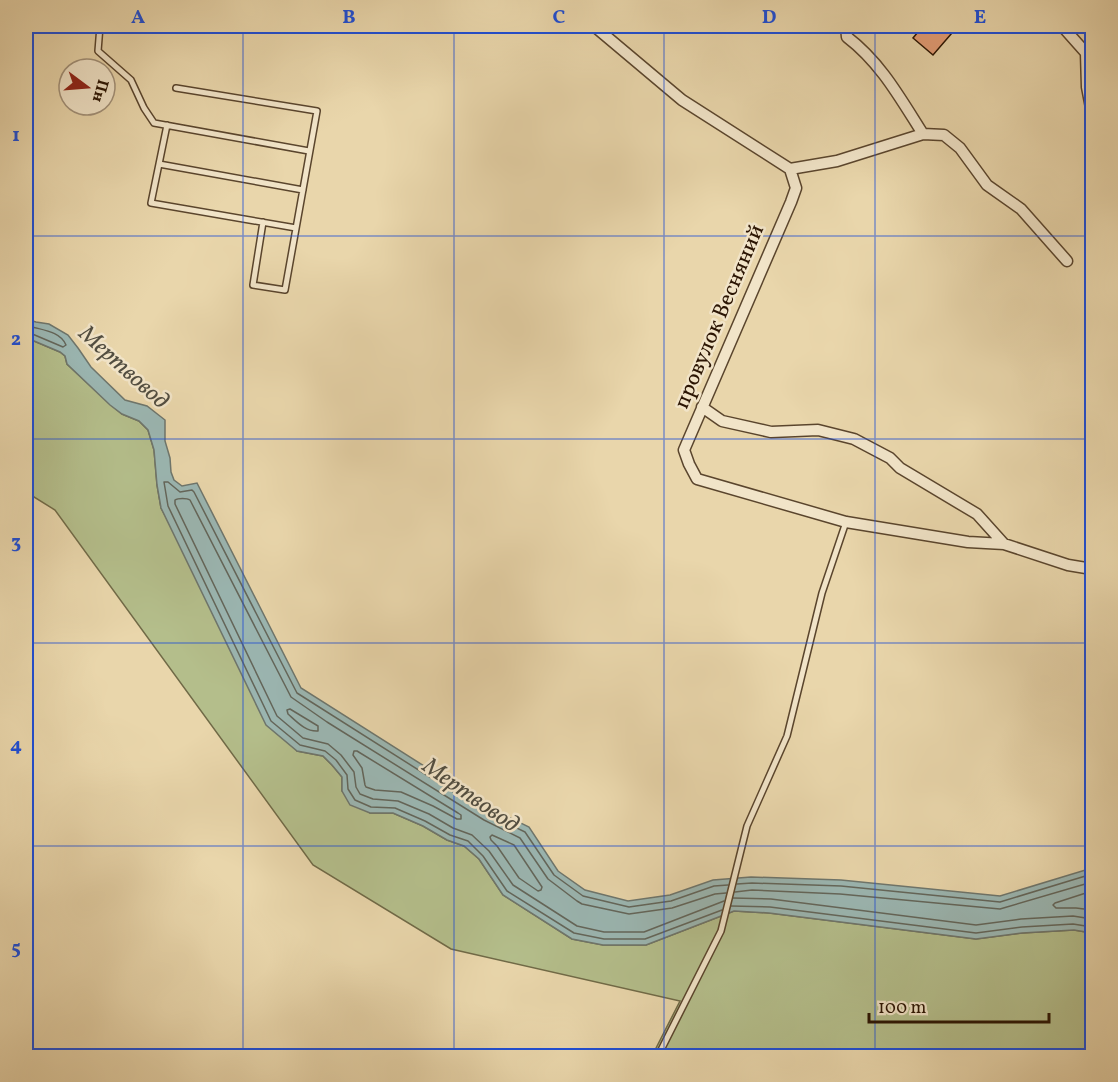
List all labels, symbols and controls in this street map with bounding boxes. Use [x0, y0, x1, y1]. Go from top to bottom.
text: A [131, 4, 145, 32]
text: B [342, 4, 356, 32]
text: C [553, 4, 566, 32]
text: D [762, 4, 776, 32]
text: E [974, 4, 986, 32]
north arrow [57, 57, 117, 117]
text: Пн [86, 77, 113, 105]
text: 1 [12, 122, 20, 150]
street label: провулок Весняний [667, 220, 773, 414]
water label: Мертвовод [70, 318, 176, 418]
text: 2 [11, 326, 21, 354]
text: 3 [11, 529, 21, 557]
text: 4 [10, 732, 22, 760]
water label: Мертвовод [414, 750, 525, 842]
text: 5 [11, 935, 21, 963]
scale bar [869, 986, 1049, 1024]
text: 100 m [878, 996, 927, 1021]

